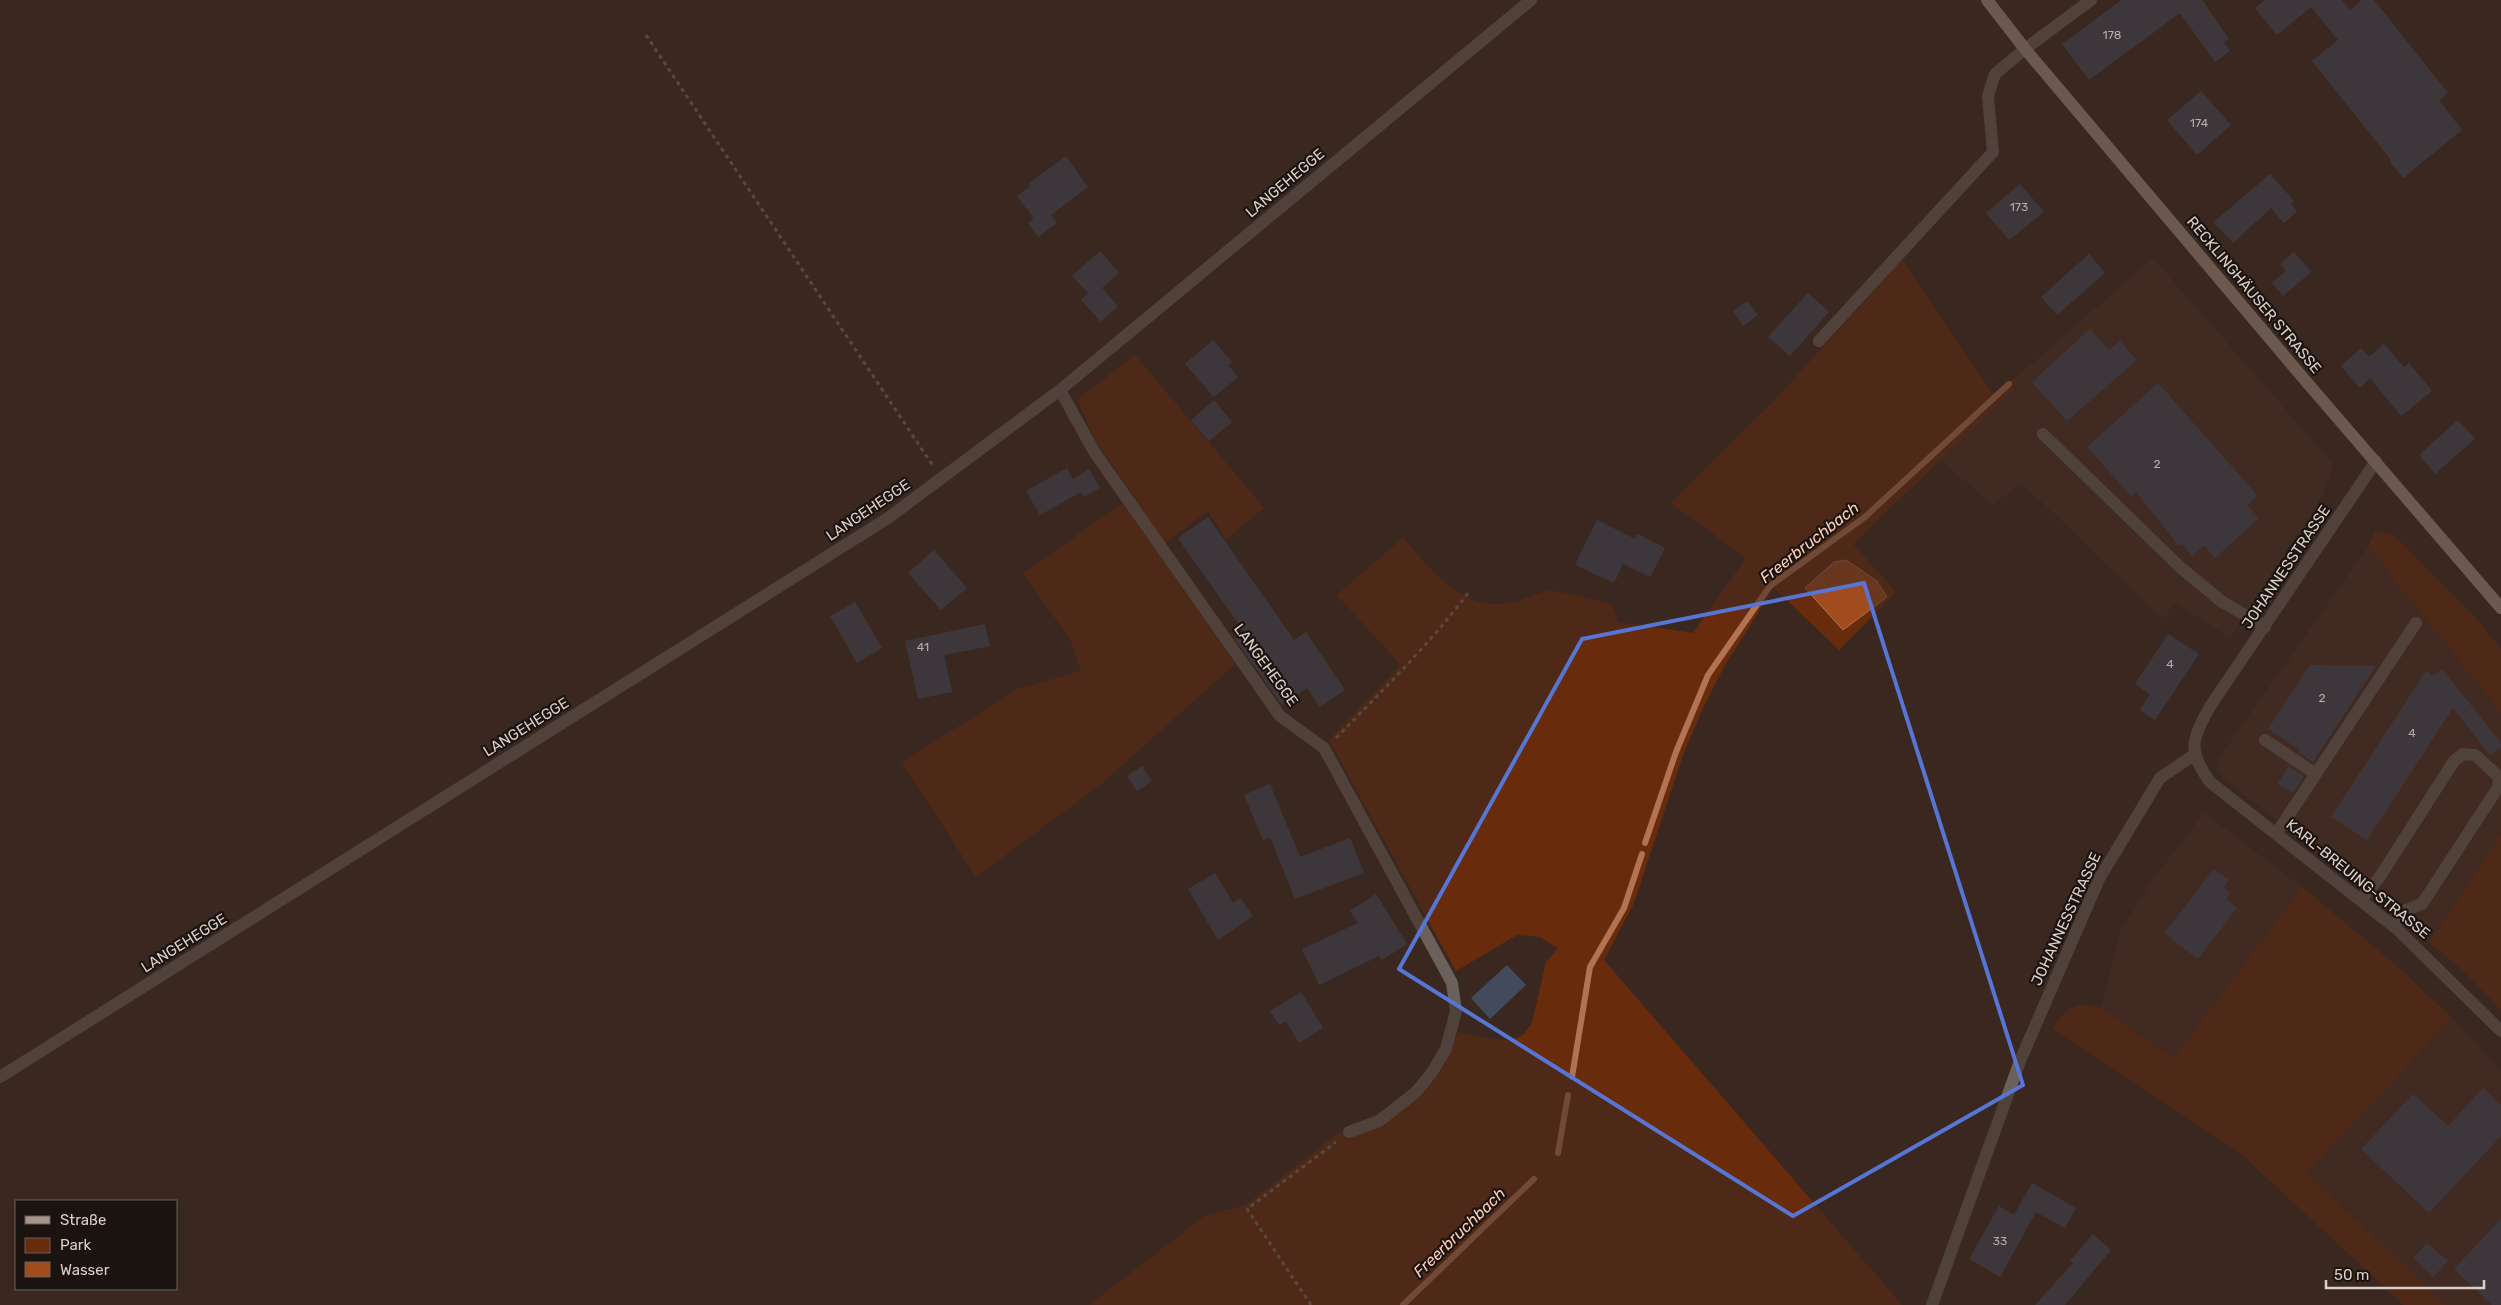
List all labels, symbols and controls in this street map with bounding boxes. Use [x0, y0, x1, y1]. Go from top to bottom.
house number: 178 [2103, 28, 2121, 42]
house number: 174 [2190, 116, 2209, 130]
street label: LANGEHEGGE [1242, 145, 1328, 221]
house number: 173 [2010, 200, 2028, 214]
street label: RECKLINGHÄUSER STRASSE [2183, 213, 2325, 377]
house number: 2 [2153, 457, 2161, 471]
street label: LANGEHEGGE [823, 475, 913, 545]
water label: Freerbruchbach [1756, 498, 1863, 587]
street label: JOHANNESSTRASSE [2238, 502, 2334, 632]
street label: LANGEHEGGE [1230, 620, 1302, 710]
house number: 41 [917, 640, 929, 654]
house number: 4 [2166, 657, 2174, 671]
house number: 2 [2318, 691, 2326, 705]
street label: LANGEHEGGE [480, 694, 572, 760]
house number: 4 [2408, 726, 2416, 740]
street label: KARL-BREUING-STRASSE [2282, 815, 2434, 943]
street label: JOHANNESSTRASSE [2027, 849, 2105, 989]
street label: LANGEHEGGE [138, 910, 230, 976]
water label: Freerbruchbach [1409, 1184, 1509, 1281]
legend [15, 1200, 178, 1290]
text: Straße [60, 1211, 106, 1229]
house number: 33 [1993, 1234, 2007, 1248]
text: Park [60, 1236, 91, 1254]
scale bar [2326, 1258, 2484, 1290]
text: Wasser [60, 1261, 110, 1279]
text: 50 m [2334, 1266, 2369, 1284]

